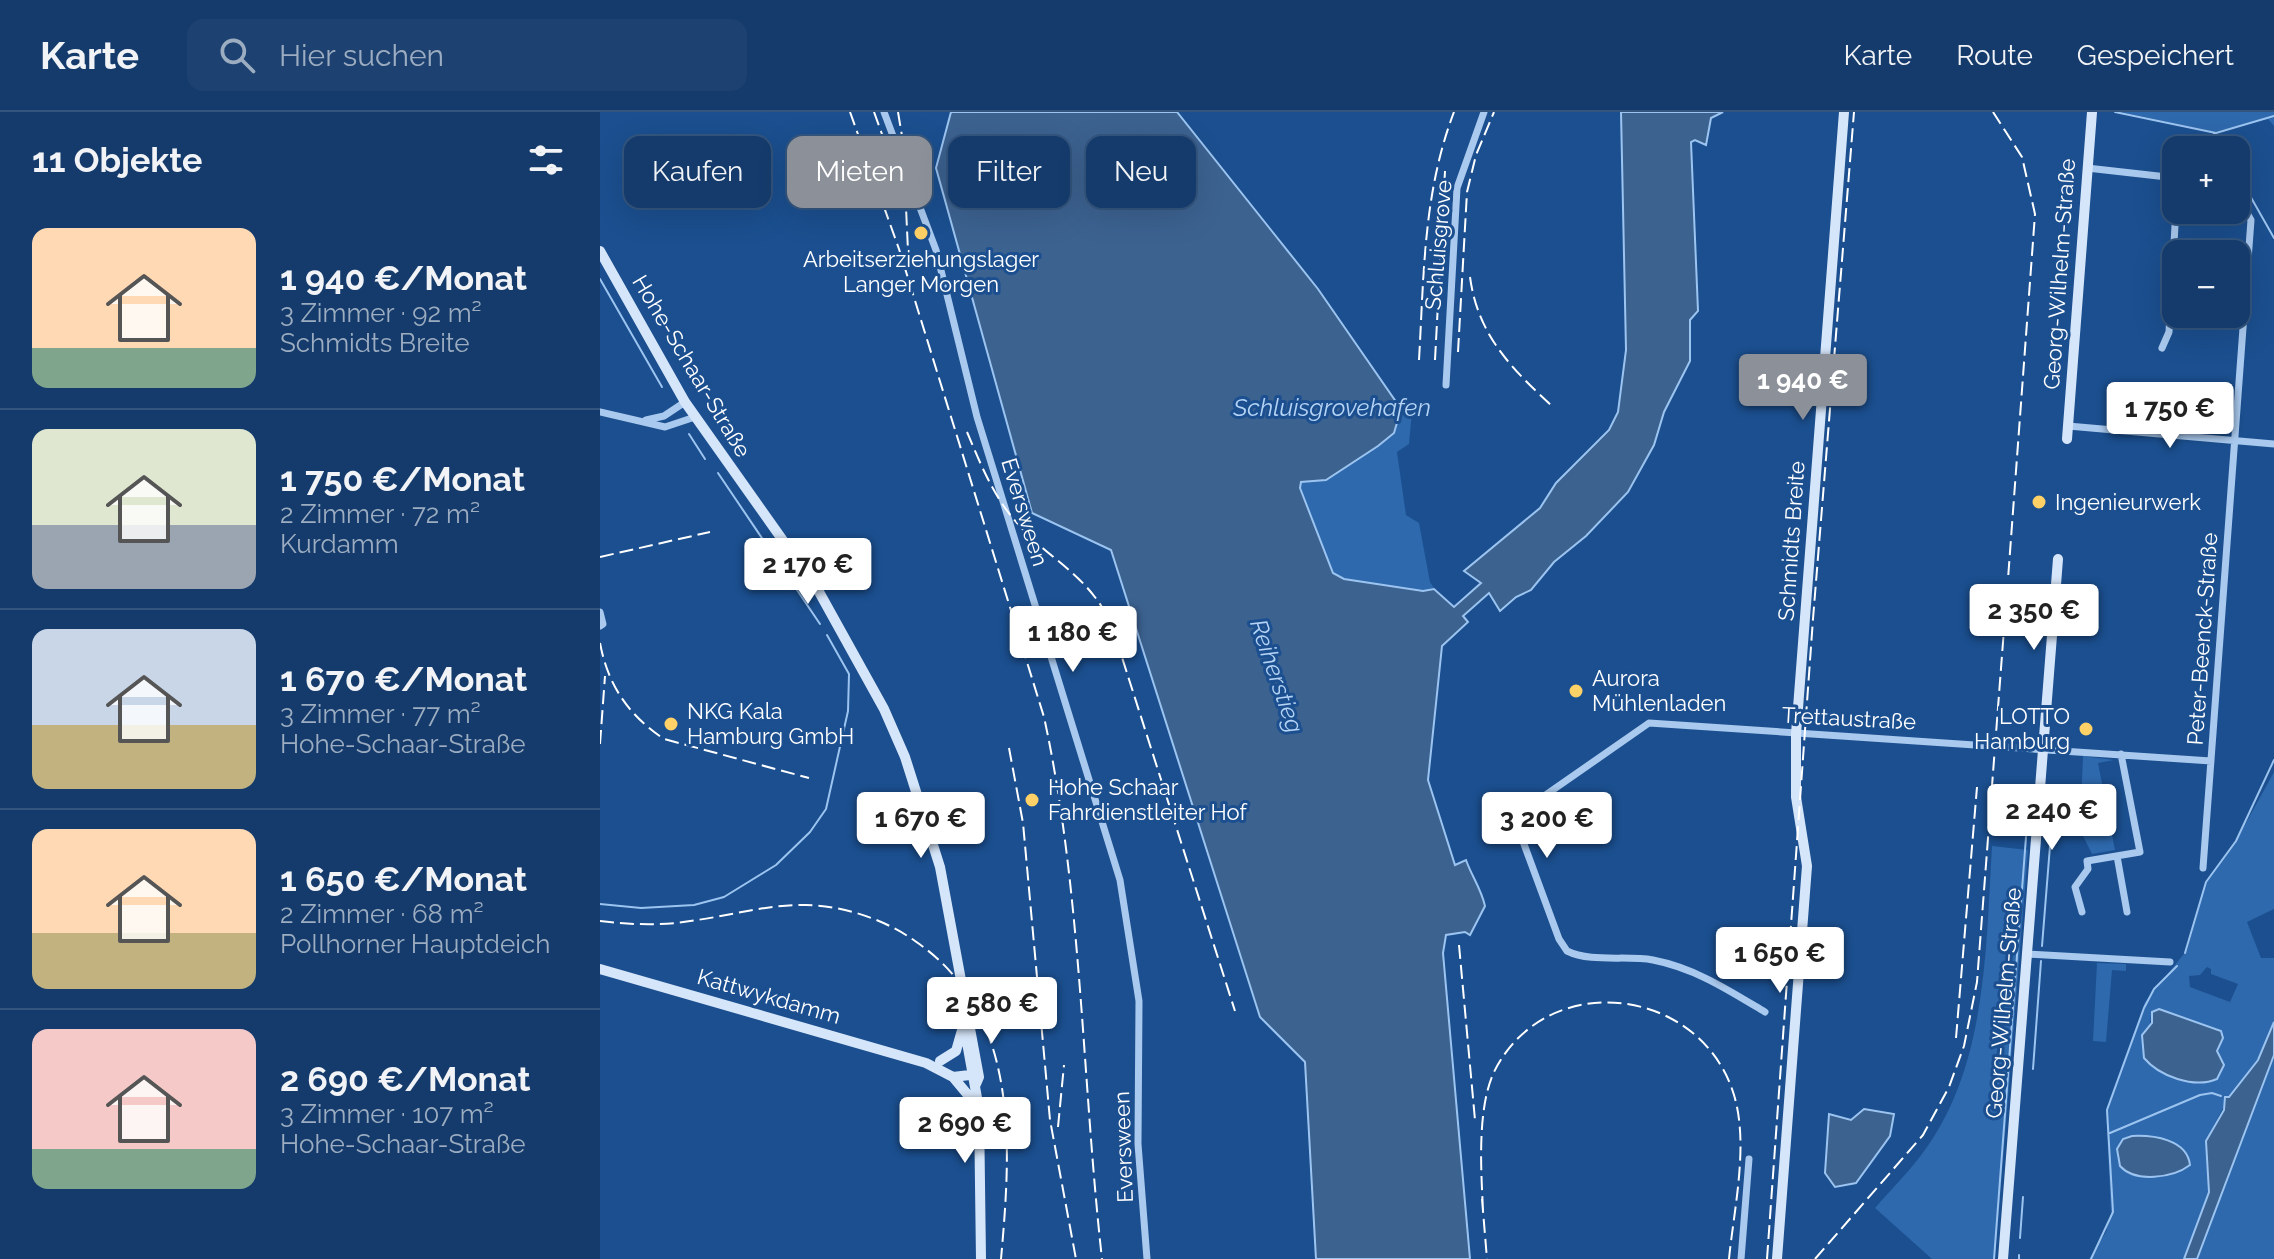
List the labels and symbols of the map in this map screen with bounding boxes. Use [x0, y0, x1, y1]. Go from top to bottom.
street label: Georg-Wilhelm-Straße [2038, 158, 2080, 390]
street label: Schluisgrove [1419, 179, 1457, 311]
marker: Arbeitserziehungslager Langer Morgen [912, 224, 930, 242]
place label: Arbeitserziehungslager Langer Morgen [803, 246, 1039, 297]
street label: Hohe-Schaar-Straße [627, 270, 757, 462]
pin: 1 940 € [1729, 354, 1877, 422]
pin: 1 750 € [2096, 382, 2244, 450]
water label: Schluisgrovehafen [1232, 393, 1431, 422]
street label: Eversween [996, 455, 1054, 569]
street label: Schmidts Breite [1772, 460, 1810, 622]
place label: Ingenieurwerk [2055, 489, 2201, 515]
marker: Ingenieurwerk [2030, 493, 2048, 511]
street label: Peter-Beenck-Straße [2182, 532, 2222, 746]
pin: 2 170 € [734, 538, 882, 606]
pin: 2 350 € [1960, 584, 2108, 652]
pin: 1 180 € [999, 606, 1147, 674]
water label: Reiherstieg [1244, 615, 1310, 737]
place label: Aurora Mühlenladen [1592, 665, 1726, 716]
marker: Aurora Mühlenladen [1567, 682, 1585, 700]
place label: NKG Kala Hamburg GmbH [687, 698, 854, 749]
street label: Trettaustraße [1781, 702, 1917, 734]
place label: LOTTO Hamburg [1974, 703, 2070, 754]
marker: NKG Kala Hamburg GmbH [662, 715, 680, 733]
marker: LOTTO Hamburg [2077, 720, 2095, 738]
place label: Hohe Schaar Fahrdienstleiter Hof [1048, 774, 1248, 825]
pin: 2 240 € [1978, 784, 2126, 852]
marker: Hohe Schaar Fahrdienstleiter Hof [1023, 791, 1041, 809]
pin: 1 670 € [847, 792, 995, 860]
pin: 3 200 € [1473, 792, 1621, 860]
street label: Georg-Wilhelm-Straße [1980, 886, 2026, 1119]
pin: 1 650 € [1706, 927, 1854, 995]
street label: Kattwykdamm [694, 963, 844, 1029]
pin: 2 580 € [918, 977, 1066, 1045]
street label: Eversween [1108, 1091, 1138, 1203]
pin: 2 690 € [891, 1097, 1039, 1165]

